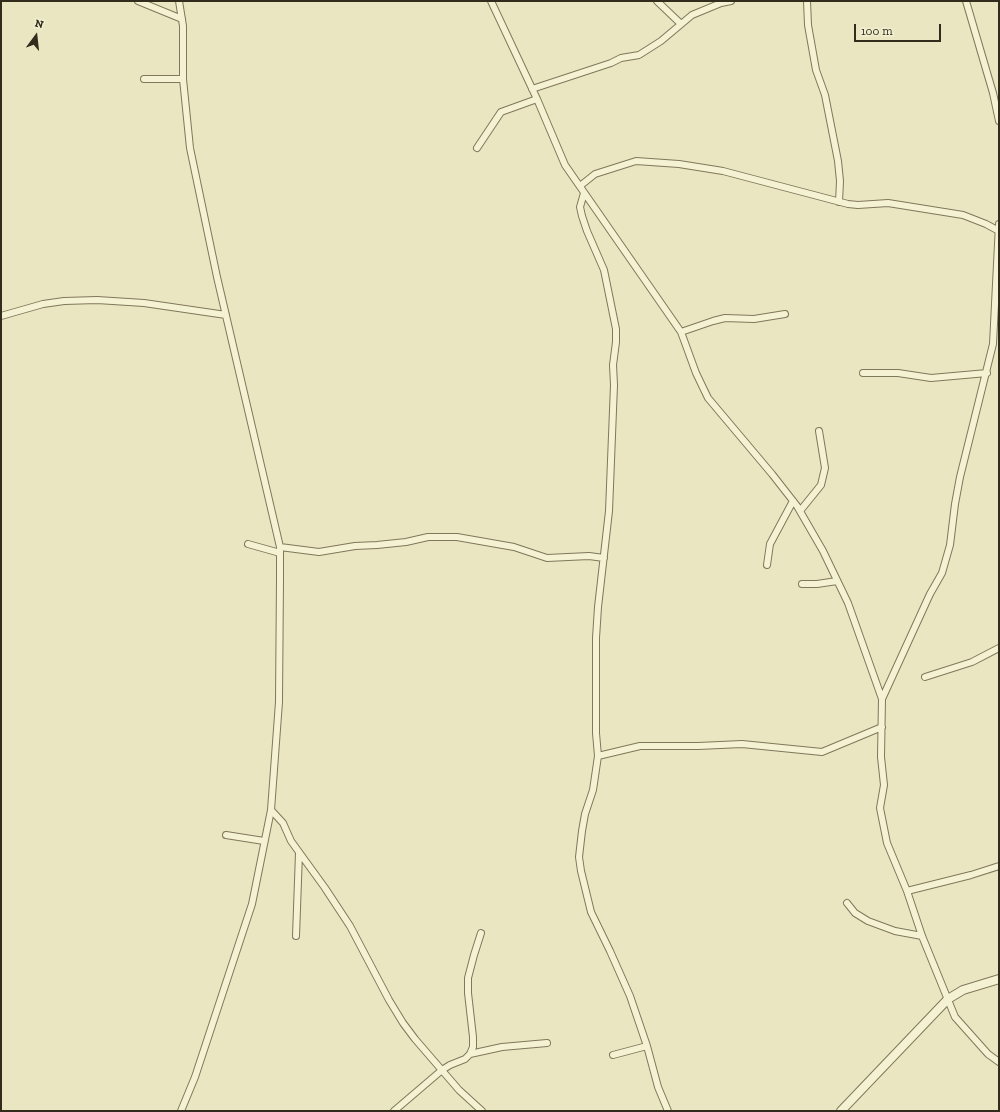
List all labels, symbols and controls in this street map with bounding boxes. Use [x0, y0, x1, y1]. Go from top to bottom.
north arrow [16, 16, 56, 56]
scale bar [856, 16, 943, 42]
text: N [34, 17, 45, 31]
text: 100 m [861, 24, 893, 38]

